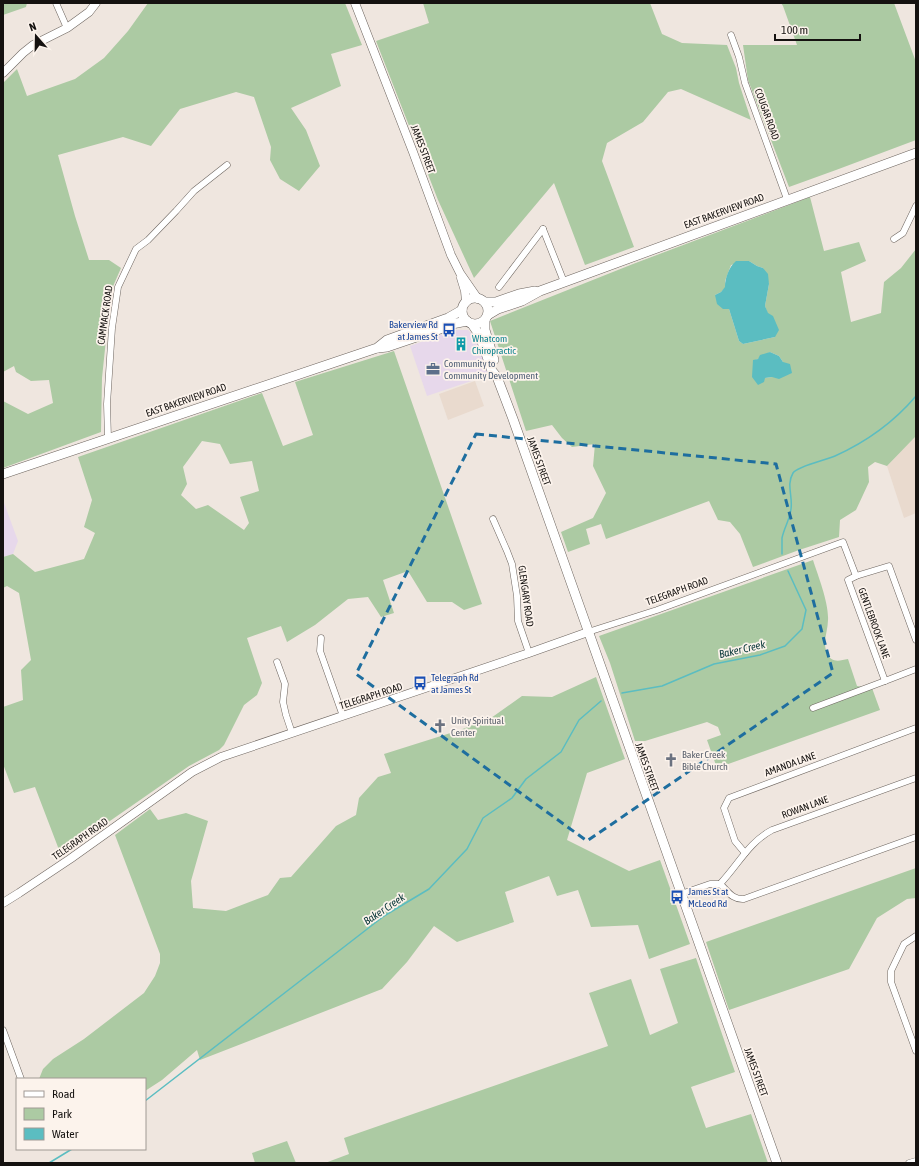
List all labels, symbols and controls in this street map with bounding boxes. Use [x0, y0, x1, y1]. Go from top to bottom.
north arrow [16, 16, 56, 56]
scale bar [775, 16, 860, 42]
text: N [27, 20, 38, 33]
text: 100 m [781, 23, 808, 37]
street label: COUGAR ROAD [753, 87, 782, 142]
street label: JAMES STREET [409, 123, 438, 175]
street label: EAST BAKERVIEW ROAD [682, 191, 766, 231]
street label: CAMMACK ROAD [95, 284, 115, 345]
place label: Bakerview Rd at James St [389, 319, 438, 342]
bus stop icon: Bakerview Rd at James St [441, 322, 457, 338]
place label: Whatcom Chiropractic [472, 333, 516, 356]
building icon: Whatcom Chiropractic [453, 336, 469, 352]
place label: Community to Community Development [444, 358, 538, 381]
office icon: Community to Community Development [425, 361, 441, 377]
street label: EAST BAKERVIEW ROAD [144, 381, 228, 419]
street label: JAMES STREET [525, 435, 553, 487]
street label: GLENGARY ROAD [516, 565, 536, 628]
street label: TELEGRAPH ROAD [644, 575, 710, 607]
street label: GENTLEBROOK LANE [856, 586, 892, 661]
water label: Baker Creek [718, 638, 766, 660]
place label: Telegraph Rd at James St [431, 672, 479, 695]
bus stop icon: Telegraph Rd at James St [412, 675, 428, 691]
street label: TELEGRAPH ROAD [338, 681, 404, 711]
place label: Unity Spiritual Center [451, 715, 504, 738]
church icon: Unity Spiritual Center [432, 718, 448, 734]
street label: JAMES STREET [633, 741, 661, 793]
place label: Baker Creek Bible Church [682, 749, 728, 772]
street label: AMANDA LANE [763, 749, 818, 778]
church icon: Baker Creek Bible Church [663, 752, 679, 768]
street label: ROWAN LANE [780, 793, 830, 821]
street label: TELEGRAPH ROAD [50, 816, 110, 862]
place label: James St at McLeod Rd [688, 886, 729, 909]
bus stop icon: James St at McLeod Rd [669, 889, 685, 905]
water label: Baker Creek [361, 891, 407, 927]
street label: JAMES STREET [742, 1046, 770, 1098]
legend [16, 1078, 146, 1150]
text: Road [52, 1087, 75, 1101]
text: Park [52, 1107, 73, 1121]
text: Water [52, 1127, 79, 1141]

